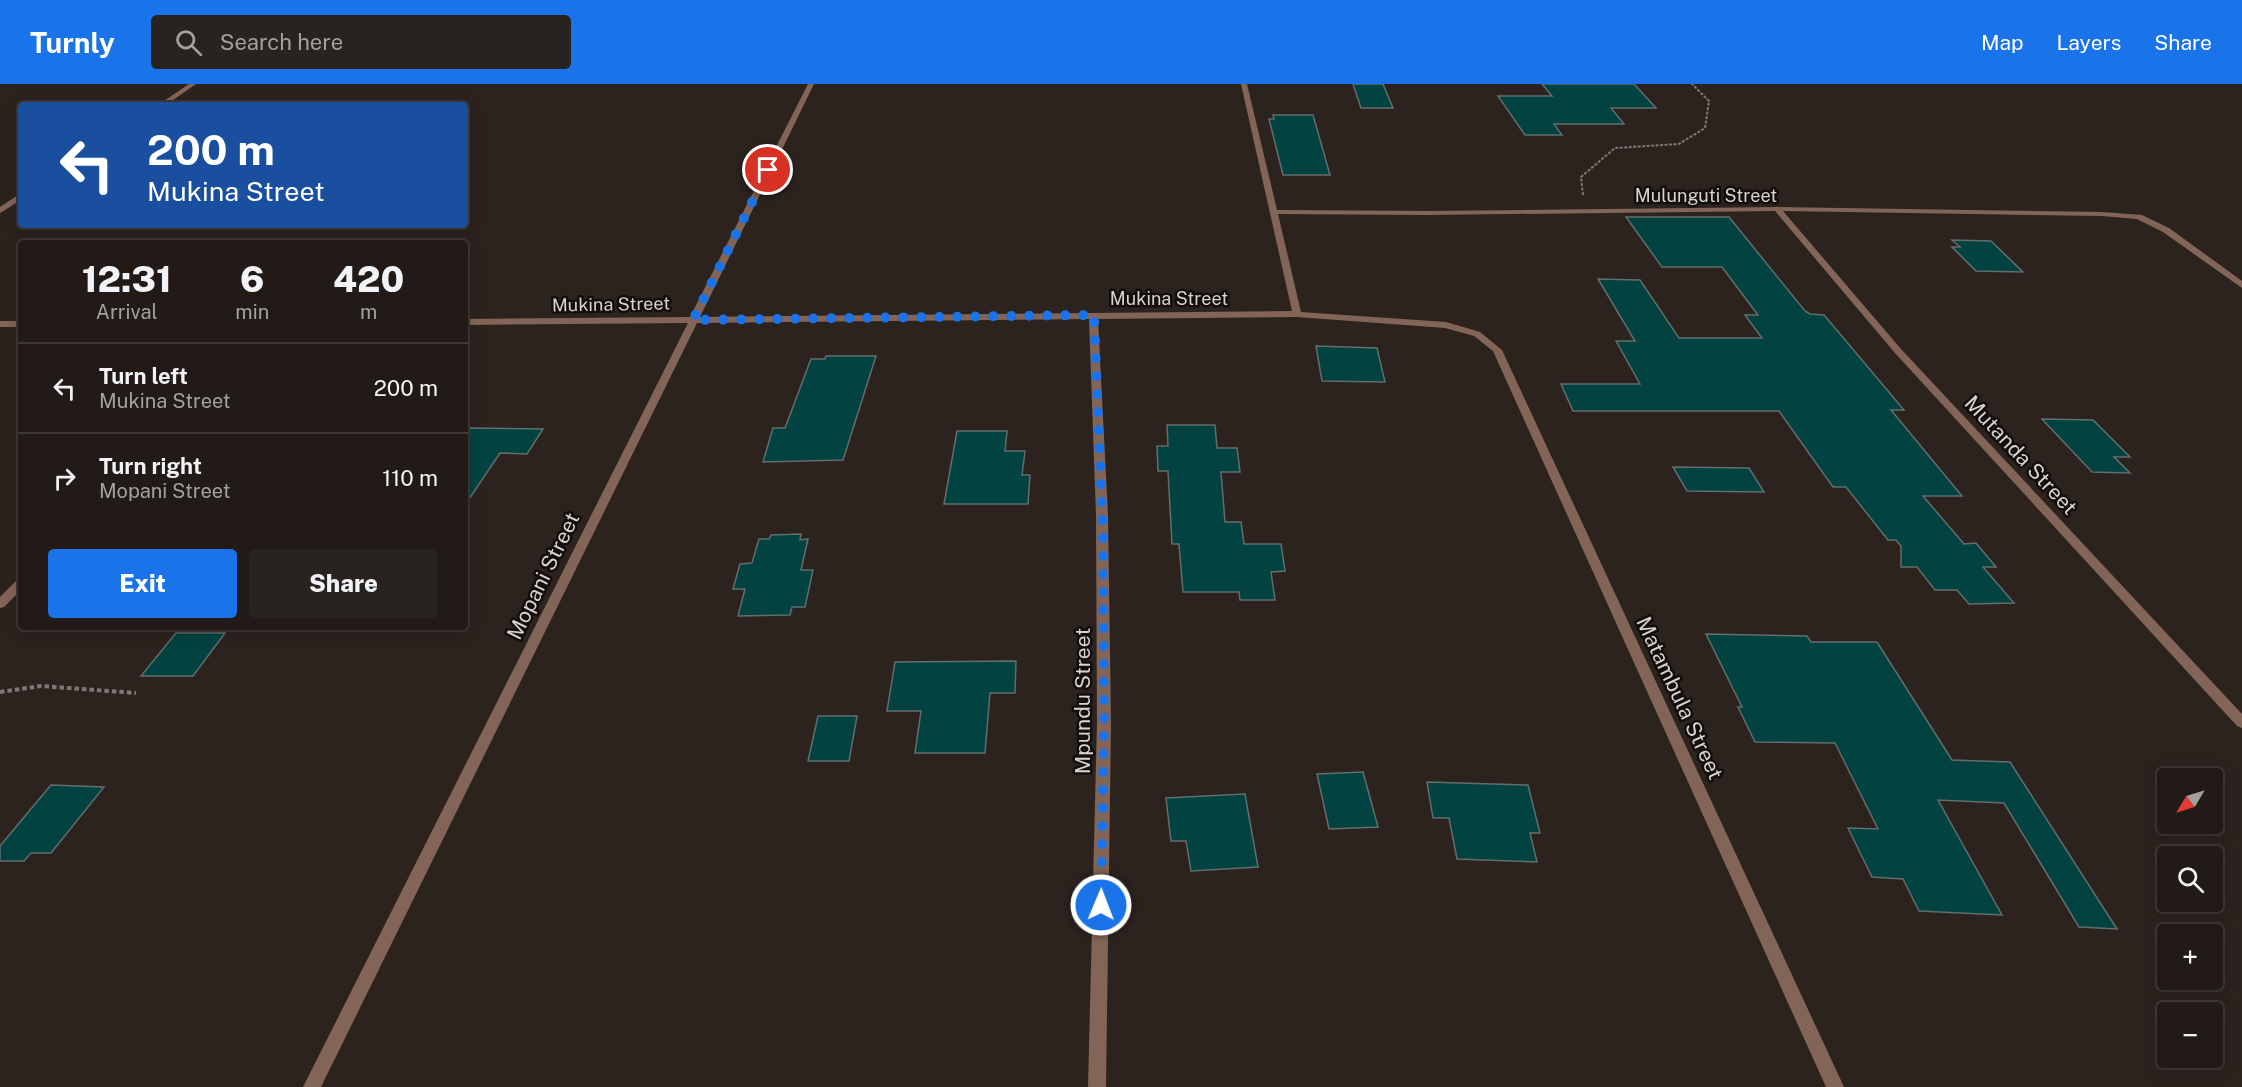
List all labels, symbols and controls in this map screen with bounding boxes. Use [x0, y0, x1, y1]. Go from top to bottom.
search box [151, 15, 571, 69]
text: Turnly [30, 26, 115, 59]
icon: search [172, 26, 205, 59]
text: Search here [220, 29, 343, 55]
text: Map [1981, 30, 2024, 55]
text: Layers [2057, 30, 2121, 55]
text: Share [2154, 30, 2212, 55]
text: 200 m [147, 125, 275, 174]
icon: left [48, 126, 126, 204]
pin [742, 144, 793, 195]
icon: arrive [751, 153, 784, 186]
text: Mukina Street [147, 175, 325, 207]
street label: Mulunguti Street [1635, 185, 1777, 206]
text: 12:31 [82, 258, 172, 300]
text: 6 [240, 258, 265, 300]
text: 420 [333, 258, 404, 300]
street label: Mukina Street [1110, 288, 1228, 309]
street label: Mukina Street [552, 292, 670, 316]
text: Arrival [96, 300, 158, 324]
text: min [235, 300, 269, 324]
text: m [360, 300, 377, 324]
text: Turn left [99, 363, 188, 389]
icon: left [48, 372, 81, 405]
text: 200 m [374, 375, 438, 401]
text: Mukina Street [99, 389, 231, 413]
street label: Mutanda Street [1960, 390, 2082, 520]
text: Turn right [99, 453, 202, 479]
icon: right [48, 462, 81, 495]
text: 110 m [382, 465, 438, 491]
text: Mopani Street [99, 479, 231, 503]
street label: Mopani Street [502, 508, 584, 644]
button: Exit [48, 549, 237, 618]
button: Share [249, 549, 438, 618]
street label: Matambula Street [1631, 613, 1729, 783]
street label: Mpundu Street [1070, 628, 1095, 774]
north arrow [2157, 768, 2223, 834]
map controls [2157, 768, 2223, 1068]
button: search [2157, 846, 2223, 912]
position arrow [1069, 873, 1133, 937]
button: + [2157, 924, 2223, 990]
button: − [2157, 1002, 2223, 1068]

